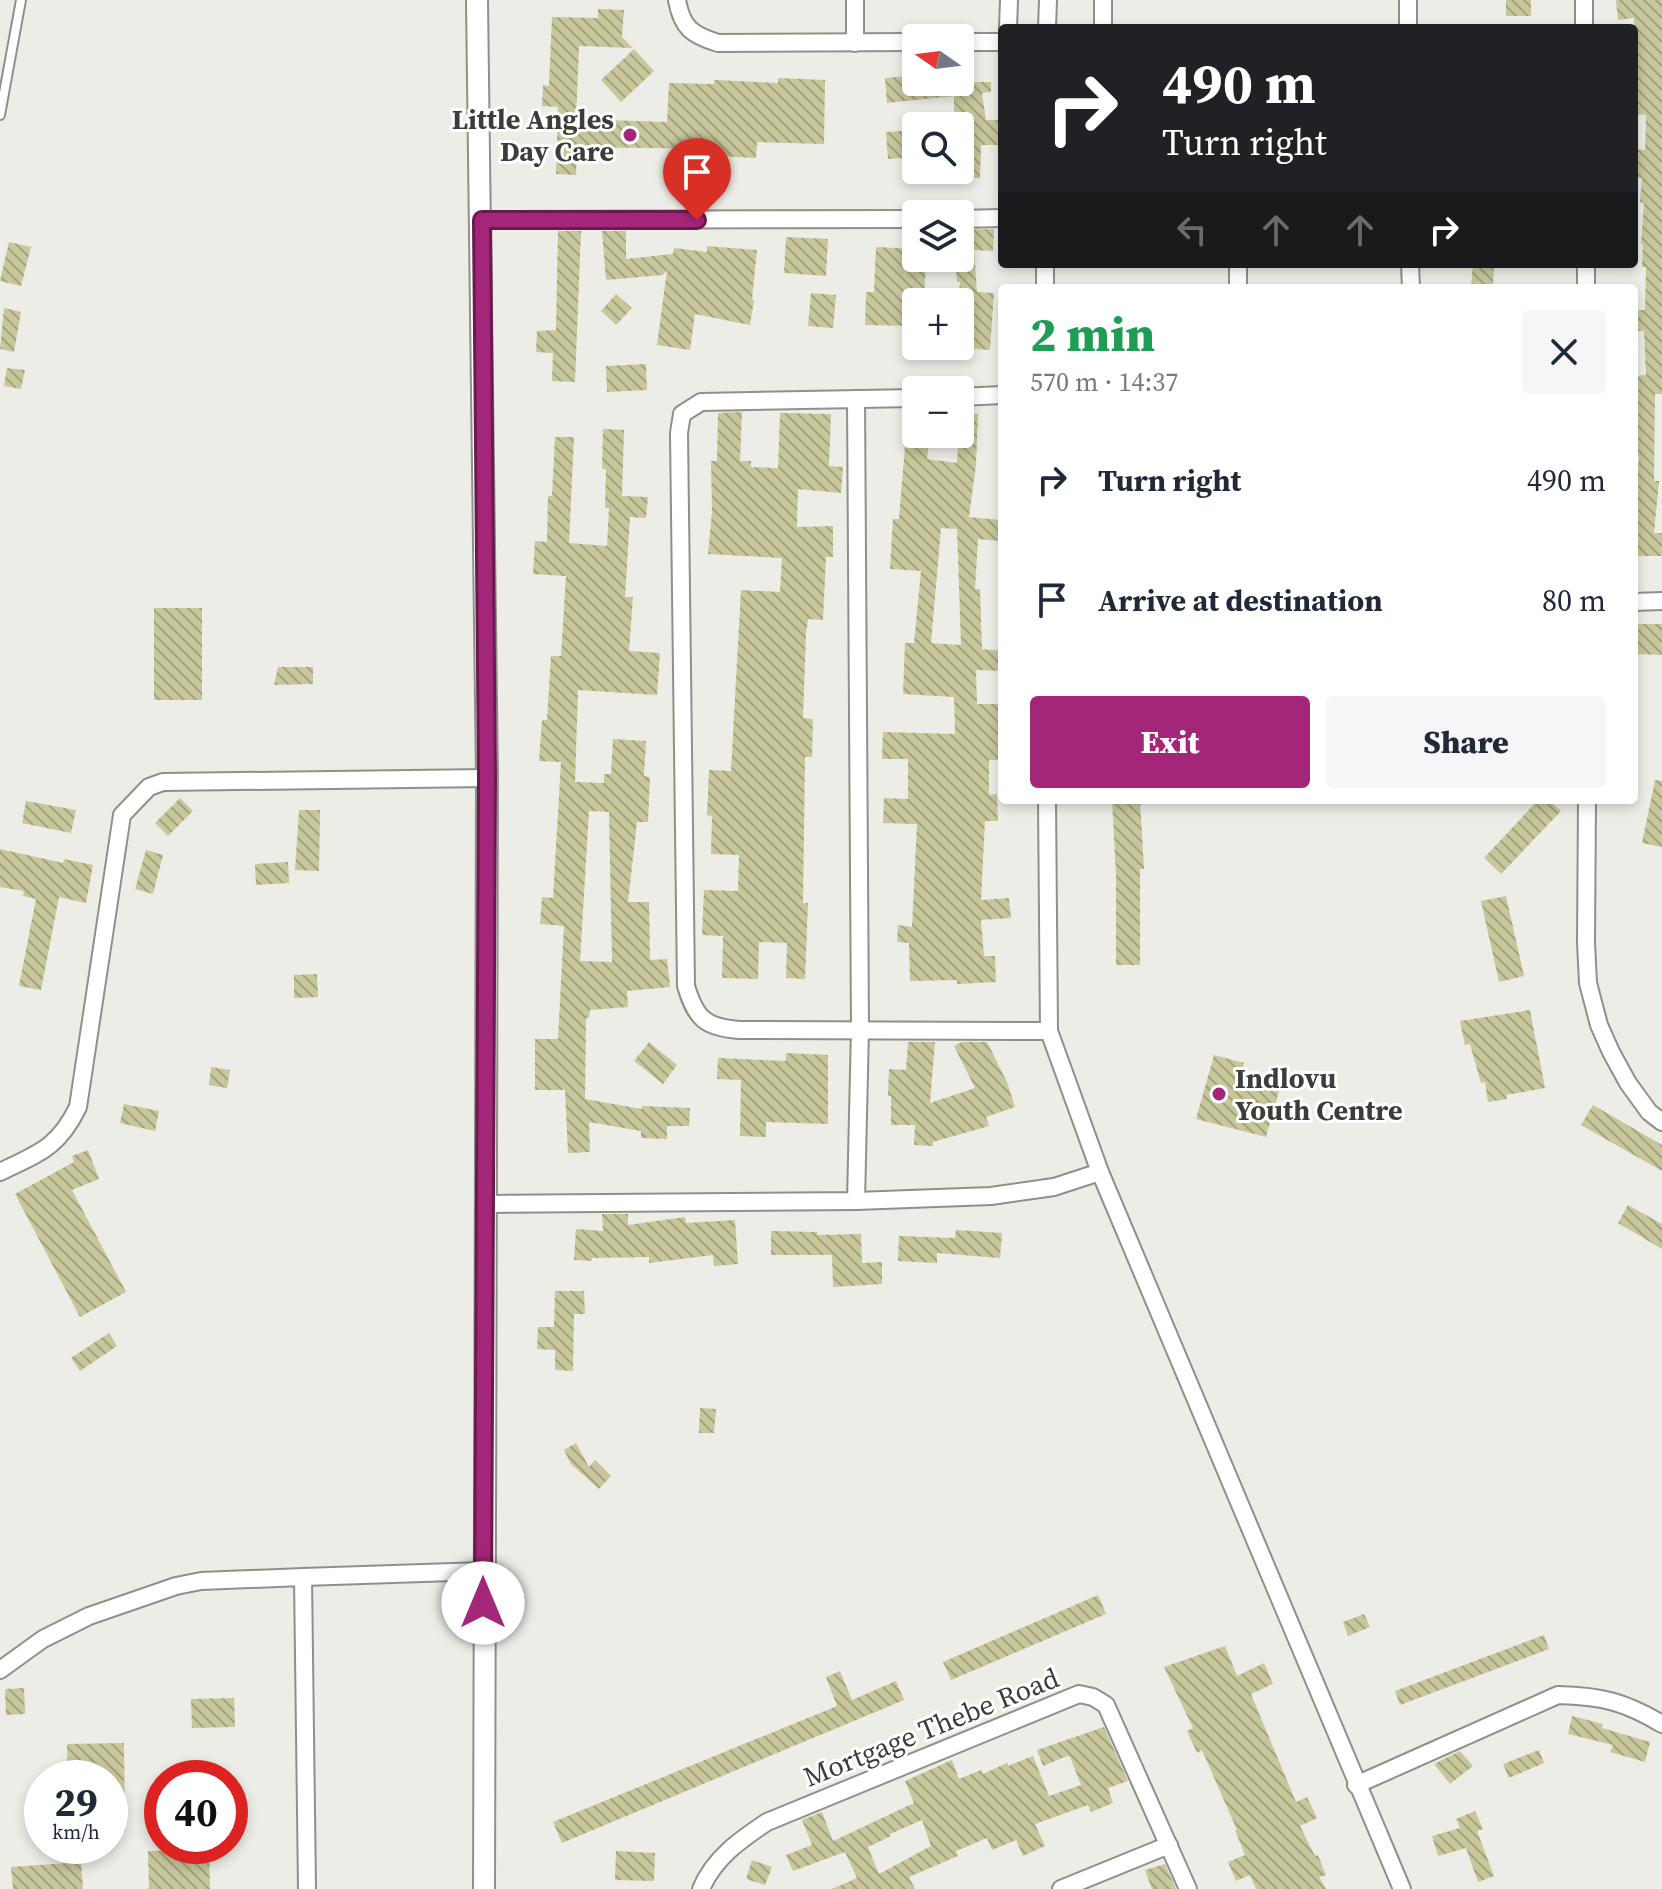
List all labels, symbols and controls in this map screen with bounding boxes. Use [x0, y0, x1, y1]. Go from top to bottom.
north arrow [902, 24, 974, 96]
map controls [902, 24, 974, 448]
text: 490 m [1162, 45, 1316, 122]
icon: right [1030, 56, 1134, 160]
place label: Little Angles Day Care [452, 100, 614, 170]
button: search [902, 112, 974, 184]
text: Turn right [1162, 118, 1327, 167]
marker: Little Angles Day Care [621, 126, 639, 144]
pin [663, 138, 731, 220]
icon: arrive [675, 150, 719, 194]
button: layers [902, 200, 974, 272]
icon: left [1170, 208, 1214, 252]
icon: ahead [1254, 208, 1298, 252]
icon: ahead [1338, 208, 1382, 252]
icon: right [1422, 208, 1466, 252]
button: + [902, 288, 974, 360]
text: 2 min [1030, 301, 1155, 367]
button: close [1522, 310, 1606, 394]
text: 570 m · 14:37 [1030, 364, 1178, 400]
button: − [902, 376, 974, 448]
icon: right [1030, 458, 1074, 502]
text: Turn right [1098, 460, 1241, 501]
text: 490 m [1527, 460, 1606, 501]
icon: arrive [1030, 578, 1074, 622]
text: Arrive at destination [1098, 580, 1383, 621]
text: 80 m [1542, 580, 1606, 621]
button: Exit [1030, 696, 1310, 788]
button: Share [1326, 696, 1606, 788]
place label: Indlovu Youth Centre [1235, 1059, 1402, 1129]
marker: Indlovu Youth Centre [1210, 1085, 1228, 1103]
position arrow [441, 1561, 525, 1645]
street label: Mortgage Thebe Road [798, 1658, 1064, 1796]
speed limit sign: 40 [144, 1760, 248, 1864]
text: 29 [54, 1775, 98, 1829]
text: km/h [52, 1818, 100, 1846]

